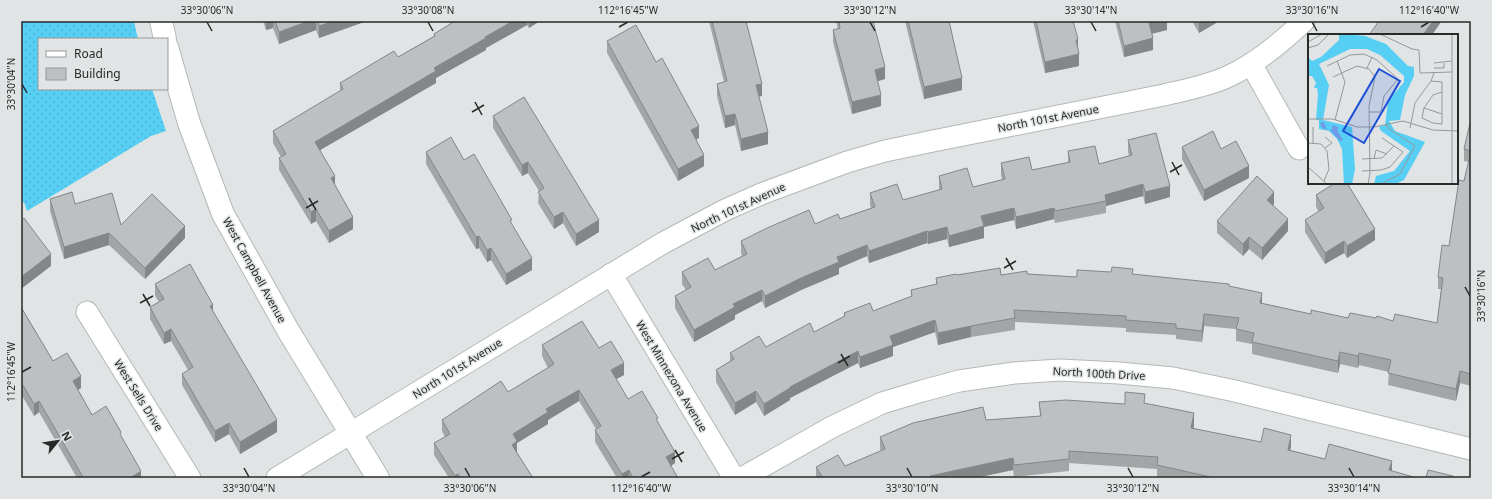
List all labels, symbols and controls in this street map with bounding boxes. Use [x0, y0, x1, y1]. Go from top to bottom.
text: 33°30'06"N [181, 3, 233, 17]
text: 33°30'08"N [402, 3, 454, 17]
text: 112°16'45"W [598, 3, 659, 17]
text: 33°30'12"N [844, 3, 896, 17]
text: 33°30'14"N [1065, 3, 1117, 17]
text: 33°30'16"N [1286, 3, 1338, 17]
text: 112°16'40"W [1399, 3, 1460, 17]
inset map [1308, 34, 1458, 184]
legend [38, 38, 168, 90]
text: Road [74, 45, 103, 62]
text: 33°30'04"N [4, 58, 18, 110]
text: Building [74, 65, 121, 82]
street label: North 101st Avenue [996, 101, 1100, 135]
street label: North 101st Avenue [688, 178, 788, 236]
street label: West Campbell Avenue [220, 214, 290, 326]
text: 33°30'16"N [1474, 270, 1488, 322]
street label: West Minnezona Avenue [633, 318, 711, 434]
street label: North 101st Avenue [409, 334, 505, 402]
text: 112°16'45"W [4, 341, 18, 402]
street label: West Sells Drive [111, 356, 167, 434]
street label: North 100th Drive [1052, 363, 1146, 383]
north arrow [38, 421, 78, 461]
text: N [58, 428, 76, 443]
text: 33°30'04"N [223, 481, 275, 495]
text: 33°30'06"N [444, 481, 496, 495]
text: 112°16'40"W [611, 481, 672, 495]
text: 33°30'10"N [886, 481, 938, 495]
text: 33°30'12"N [1107, 481, 1159, 495]
text: 33°30'14"N [1328, 481, 1380, 495]

